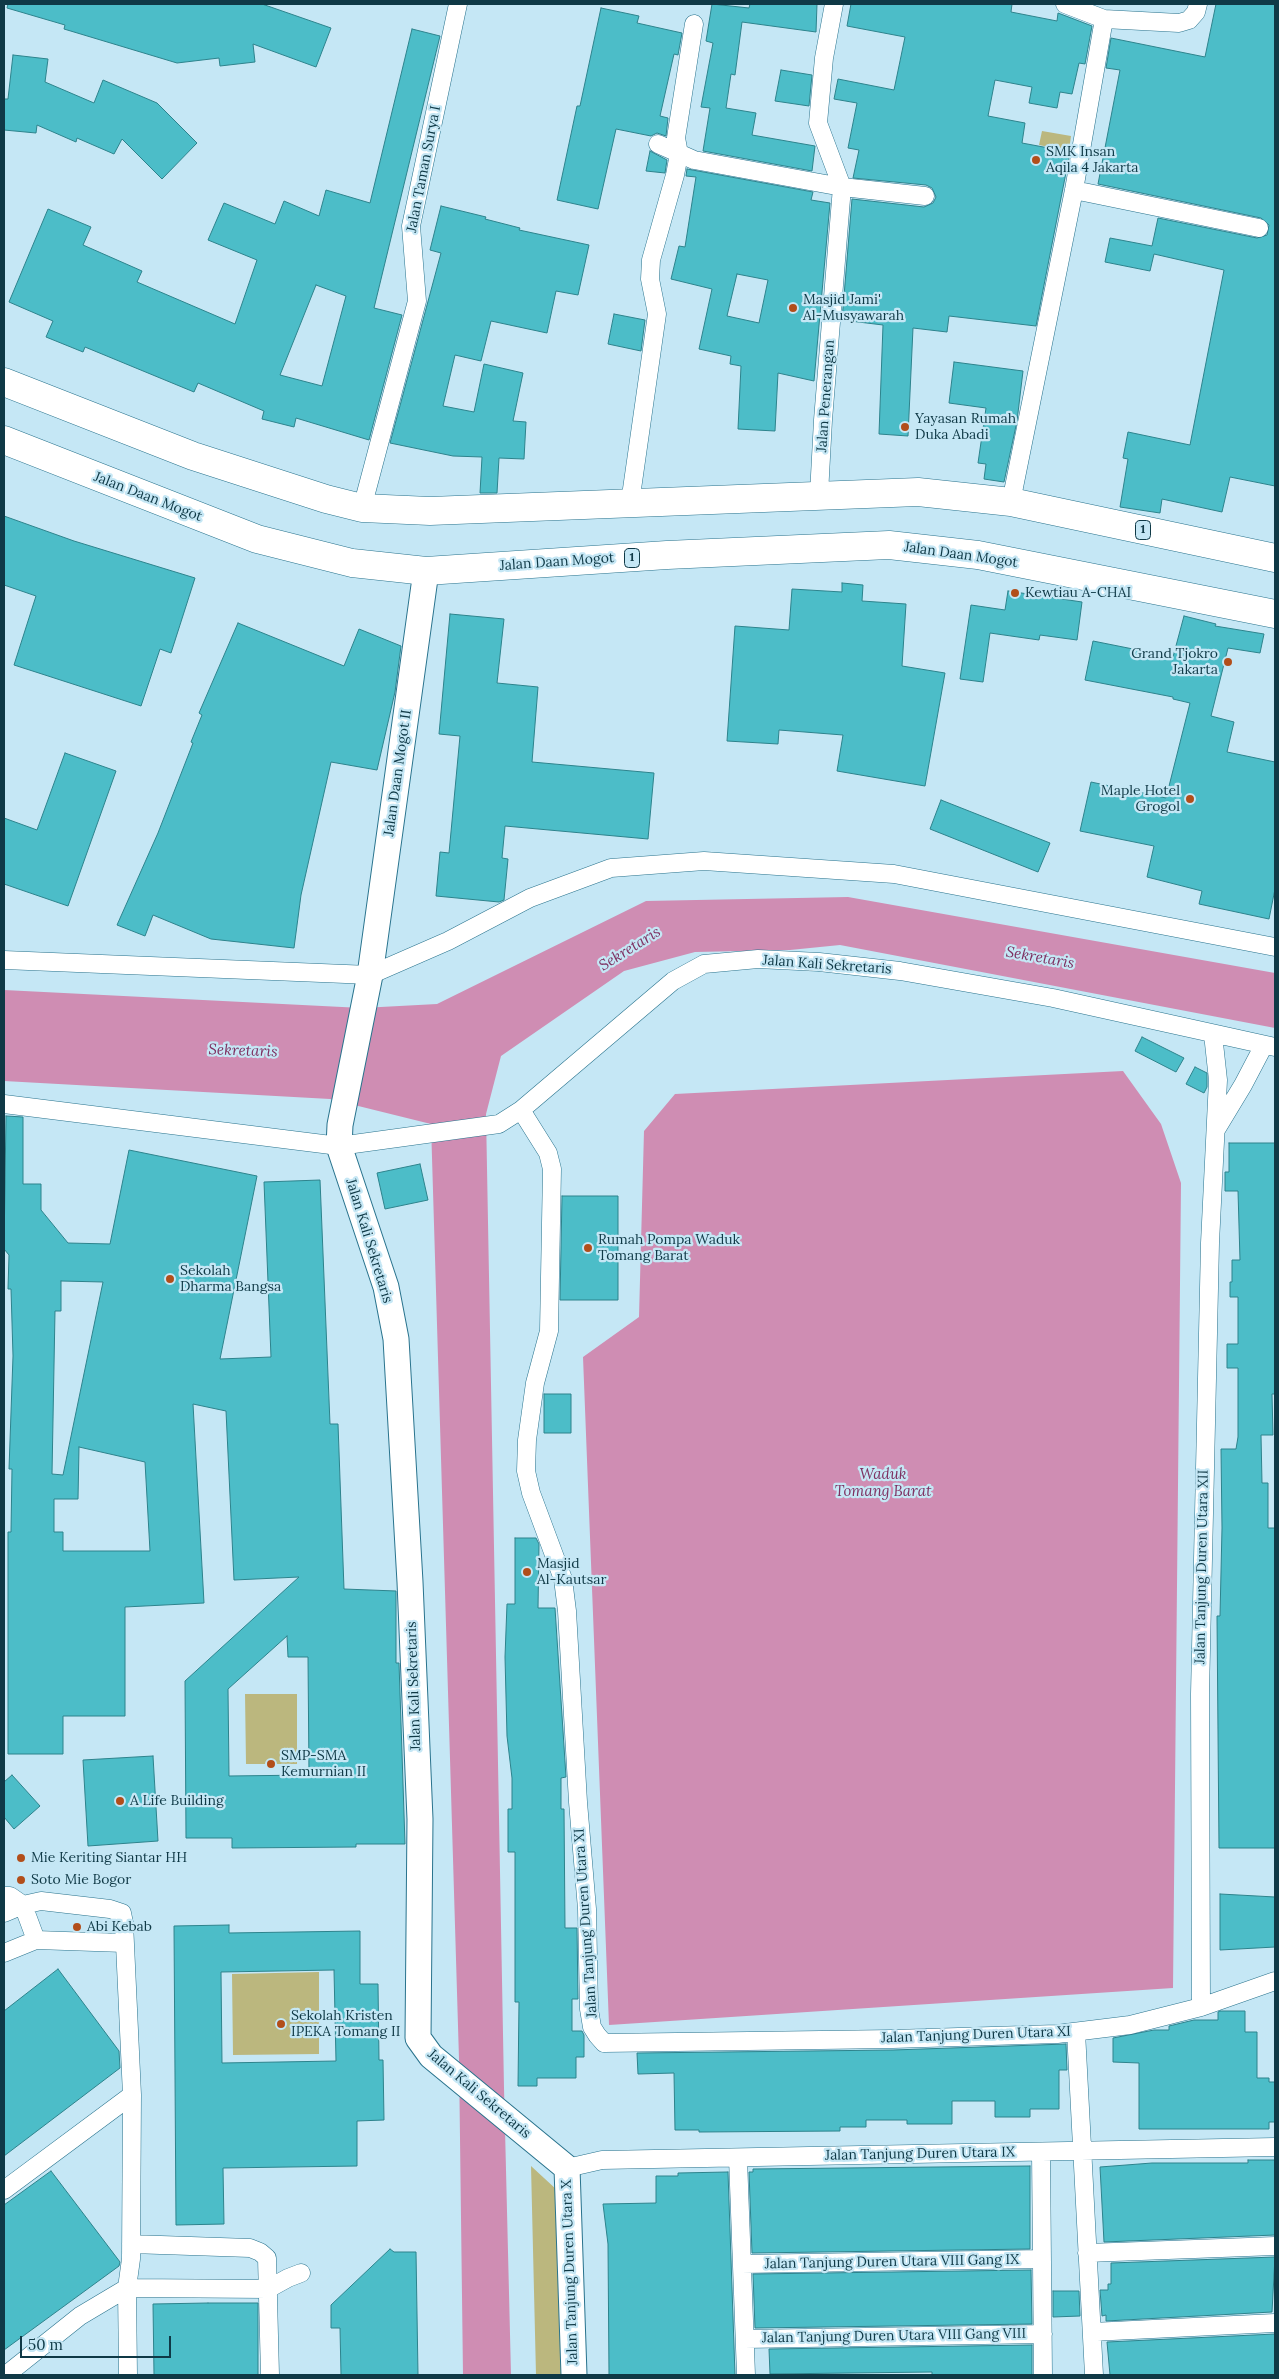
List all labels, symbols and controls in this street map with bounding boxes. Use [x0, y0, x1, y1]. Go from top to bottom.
street label: Jalan Taman Surya I [403, 104, 445, 234]
place label: SMK Insan Aqila 4 Jakarta [1046, 144, 1139, 176]
marker: SMK Insan Aqila 4 Jakarta [1030, 154, 1042, 166]
place label: Masjid Jami' Al-Musyawarah [803, 292, 904, 324]
marker: Masjid Jami' Al-Musyawarah [787, 302, 799, 314]
street label: Jalan Penerangan [814, 339, 838, 453]
place label: Yayasan Rumah Duka Abadi [915, 411, 1016, 444]
marker: Yayasan Rumah Duka Abadi [899, 421, 911, 433]
street label: Jalan Daan Mogot [91, 469, 205, 525]
road number: 1 [1136, 520, 1150, 540]
street label: Jalan Daan Mogot [903, 539, 1019, 571]
road number: 1 [624, 548, 640, 568]
street label: Jalan Daan Mogot [499, 550, 615, 574]
place label: Kewtiau A-CHAI [1025, 585, 1131, 601]
marker: Kewtiau A-CHAI [1009, 587, 1021, 599]
place label: Grand Tjokro Jakarta [1131, 646, 1218, 679]
marker: Grand Tjokro Jakarta [1222, 656, 1234, 668]
street label: Jalan Daan Mogot II [381, 709, 415, 837]
place label: Maple Hotel Grogol [1101, 783, 1180, 816]
marker: Maple Hotel Grogol [1184, 793, 1196, 805]
water label: Sekretaris [596, 923, 664, 975]
water label: Sekretaris [1004, 943, 1076, 973]
street label: Jalan Kali Sekretaris [762, 952, 892, 978]
water label: Sekretaris [208, 1041, 278, 1061]
street label: Jalan Kali Sekretaris [342, 1177, 396, 1305]
place label: Rumah Pompa Waduk Tomang Barat [598, 1232, 740, 1264]
marker: Rumah Pompa Waduk Tomang Barat [582, 1242, 594, 1254]
place label: Sekolah Dharma Bangsa [180, 1263, 281, 1295]
marker: Sekolah Dharma Bangsa [164, 1273, 176, 1285]
water label: Waduk Tomang Barat [835, 1466, 931, 1501]
street label: Jalan Tanjung Duren Utara XII [1192, 1470, 1212, 1664]
place label: Masjid Al-Kautsar [537, 1556, 606, 1588]
marker: Masjid Al-Kautsar [521, 1566, 533, 1578]
street label: Jalan Kali Sekretaris [403, 1621, 425, 1751]
place label: SMP-SMA Kemurnian II [281, 1748, 366, 1780]
marker: SMP-SMA Kemurnian II [265, 1758, 277, 1770]
place label: A Life Building [130, 1793, 224, 1809]
marker: A Life Building [114, 1795, 126, 1807]
street label: Jalan Tanjung Duren Utara XI [571, 1828, 601, 2018]
place label: Mie Keriting Siantar HH [31, 1850, 187, 1866]
marker: Mie Keriting Siantar HH [15, 1852, 27, 1864]
place label: Soto Mie Bogor [31, 1872, 131, 1888]
marker: Soto Mie Bogor [15, 1874, 27, 1886]
place label: Abi Kebab [87, 1919, 152, 1935]
marker: Abi Kebab [71, 1921, 83, 1933]
place label: Sekolah Kristen IPEKA Tomang II [291, 2008, 400, 2040]
marker: Sekolah Kristen IPEKA Tomang II [275, 2018, 287, 2030]
street label: Jalan Tanjung Duren Utara XI [881, 2023, 1071, 2047]
street label: Jalan Kali Sekretaris [424, 2046, 534, 2142]
street label: Jalan Tanjung Duren Utara IX [825, 2144, 1015, 2164]
street label: Jalan Tanjung Duren Utara X [558, 2179, 582, 2365]
street label: Jalan Tanjung Duren Utara VIII Gang IX [765, 2251, 1019, 2273]
street label: Jalan Tanjung Duren Utara VIII Gang VIII [762, 2325, 1026, 2347]
scale bar [22, 2326, 174, 2358]
text: 50 m [28, 2335, 63, 2354]

